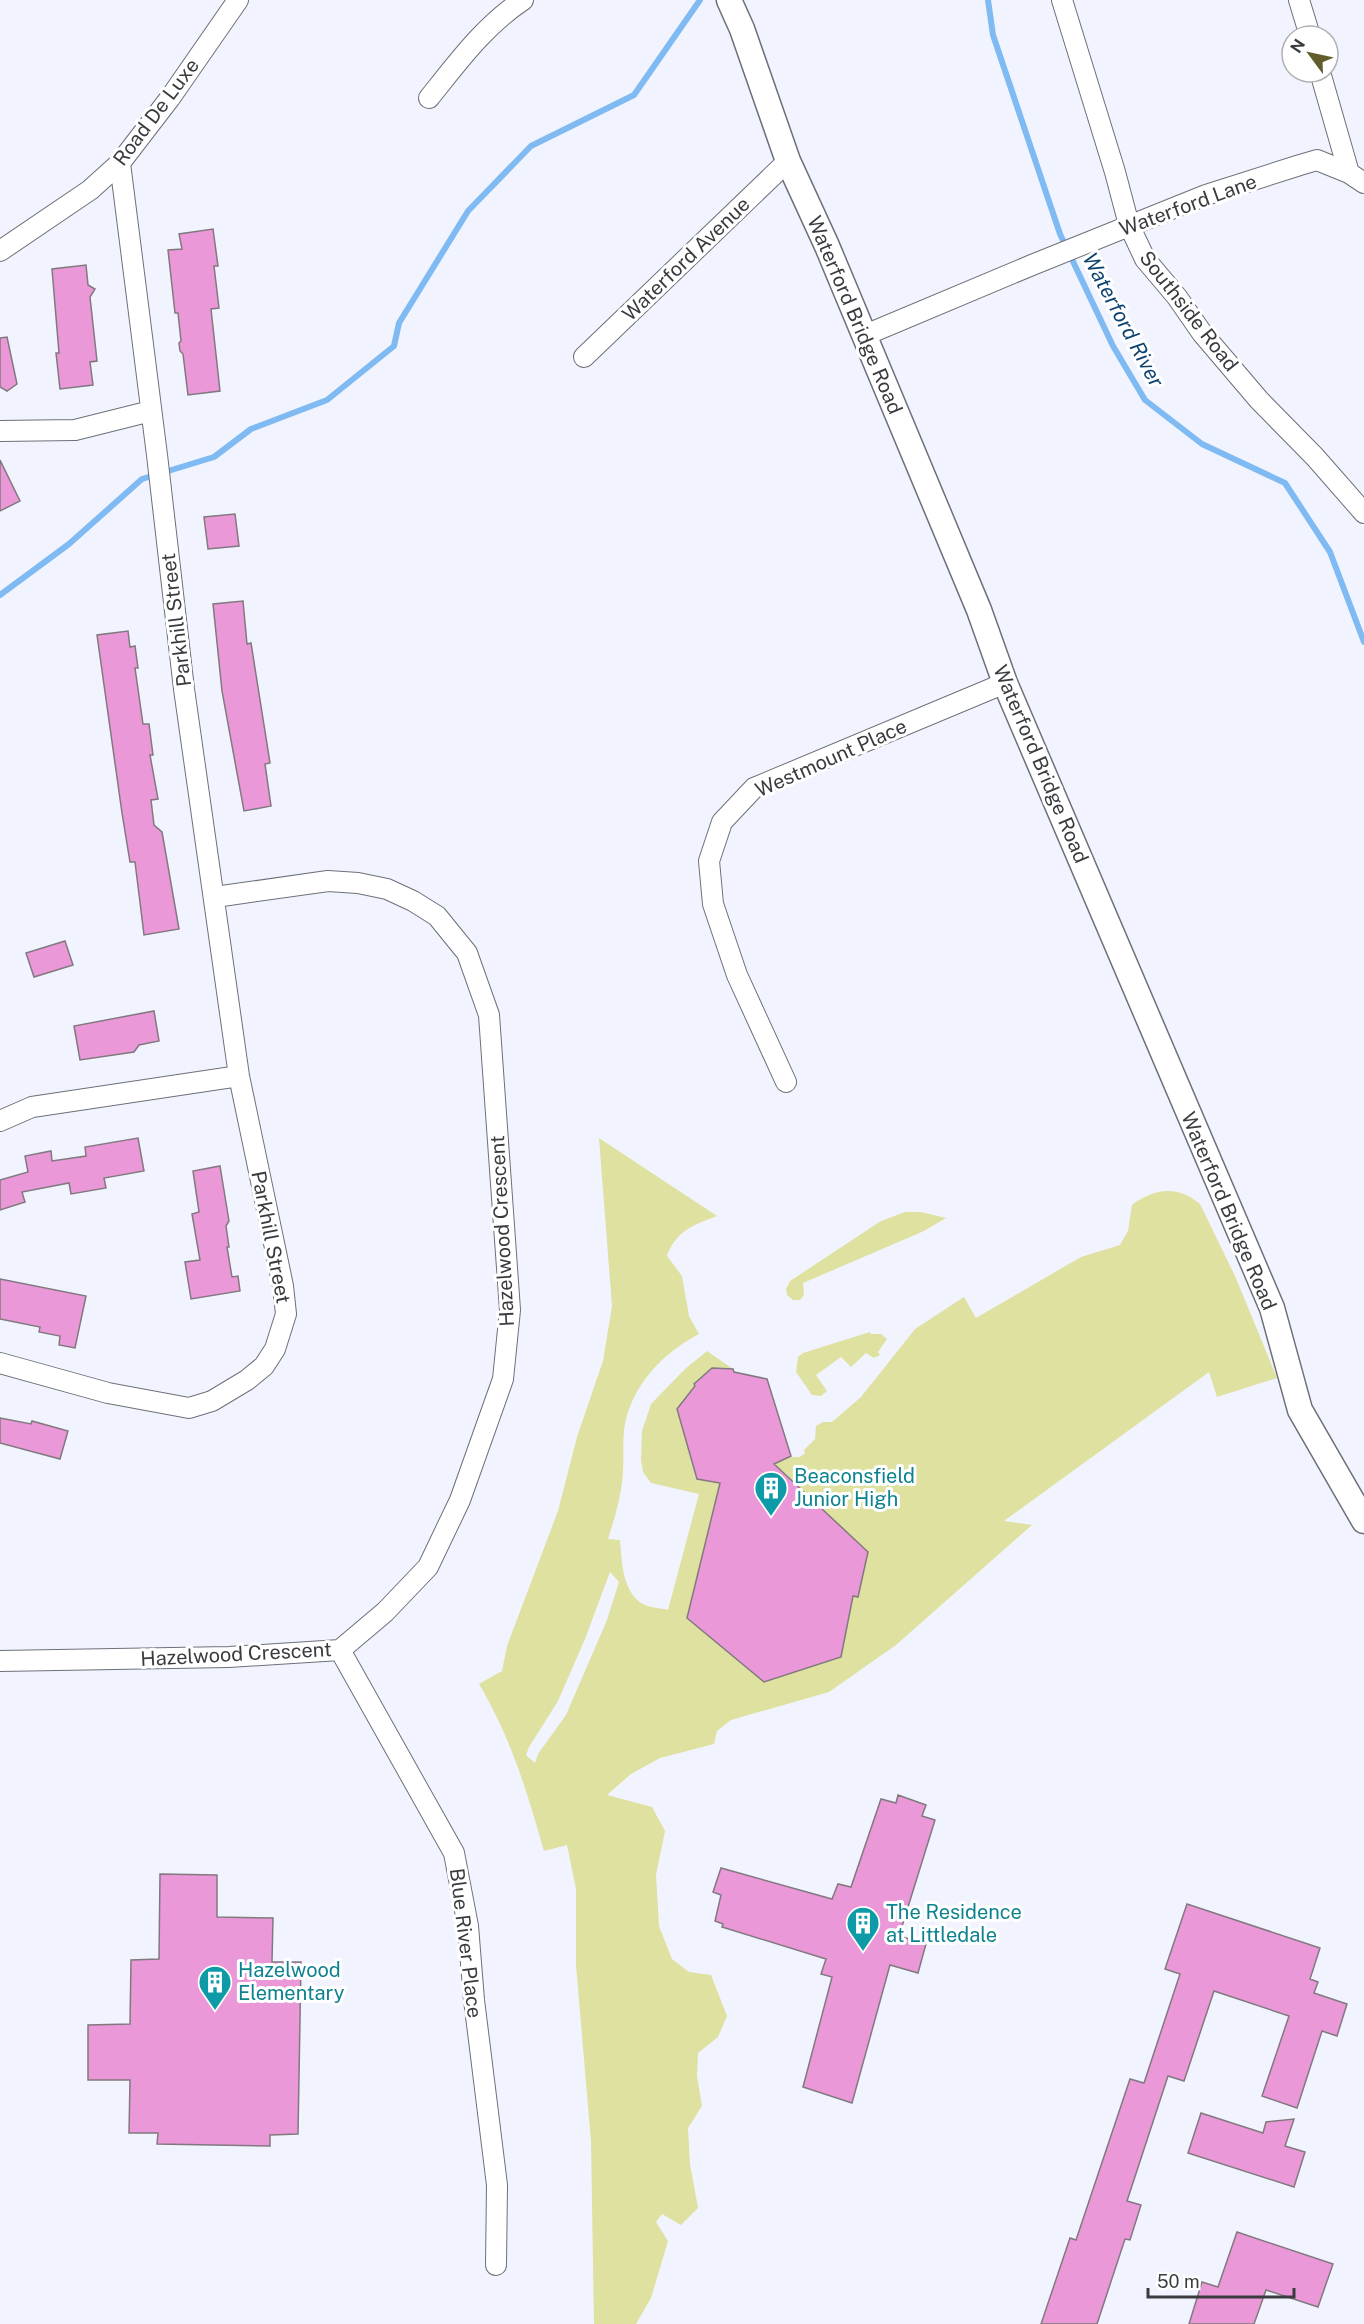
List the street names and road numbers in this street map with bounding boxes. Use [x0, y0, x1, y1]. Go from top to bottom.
street label: Road De Luxe [108, 54, 204, 170]
street label: Waterford Lane [1116, 169, 1260, 241]
street label: Waterford Avenue [617, 192, 755, 326]
street label: Waterford Bridge Road [802, 212, 908, 418]
street label: Southside Road [1135, 246, 1243, 376]
street label: Parkhill Street [156, 552, 196, 688]
street label: Waterford Bridge Road [988, 661, 1094, 867]
street label: Westmount Place [752, 714, 910, 802]
street label: Waterford Bridge Road [1176, 1108, 1282, 1314]
street label: Hazelwood Crescent [485, 1135, 519, 1327]
street label: Parkhill Street [246, 1169, 296, 1305]
street label: Hazelwood Crescent [140, 1637, 332, 1671]
street label: Blue River Place [445, 1867, 487, 2019]

